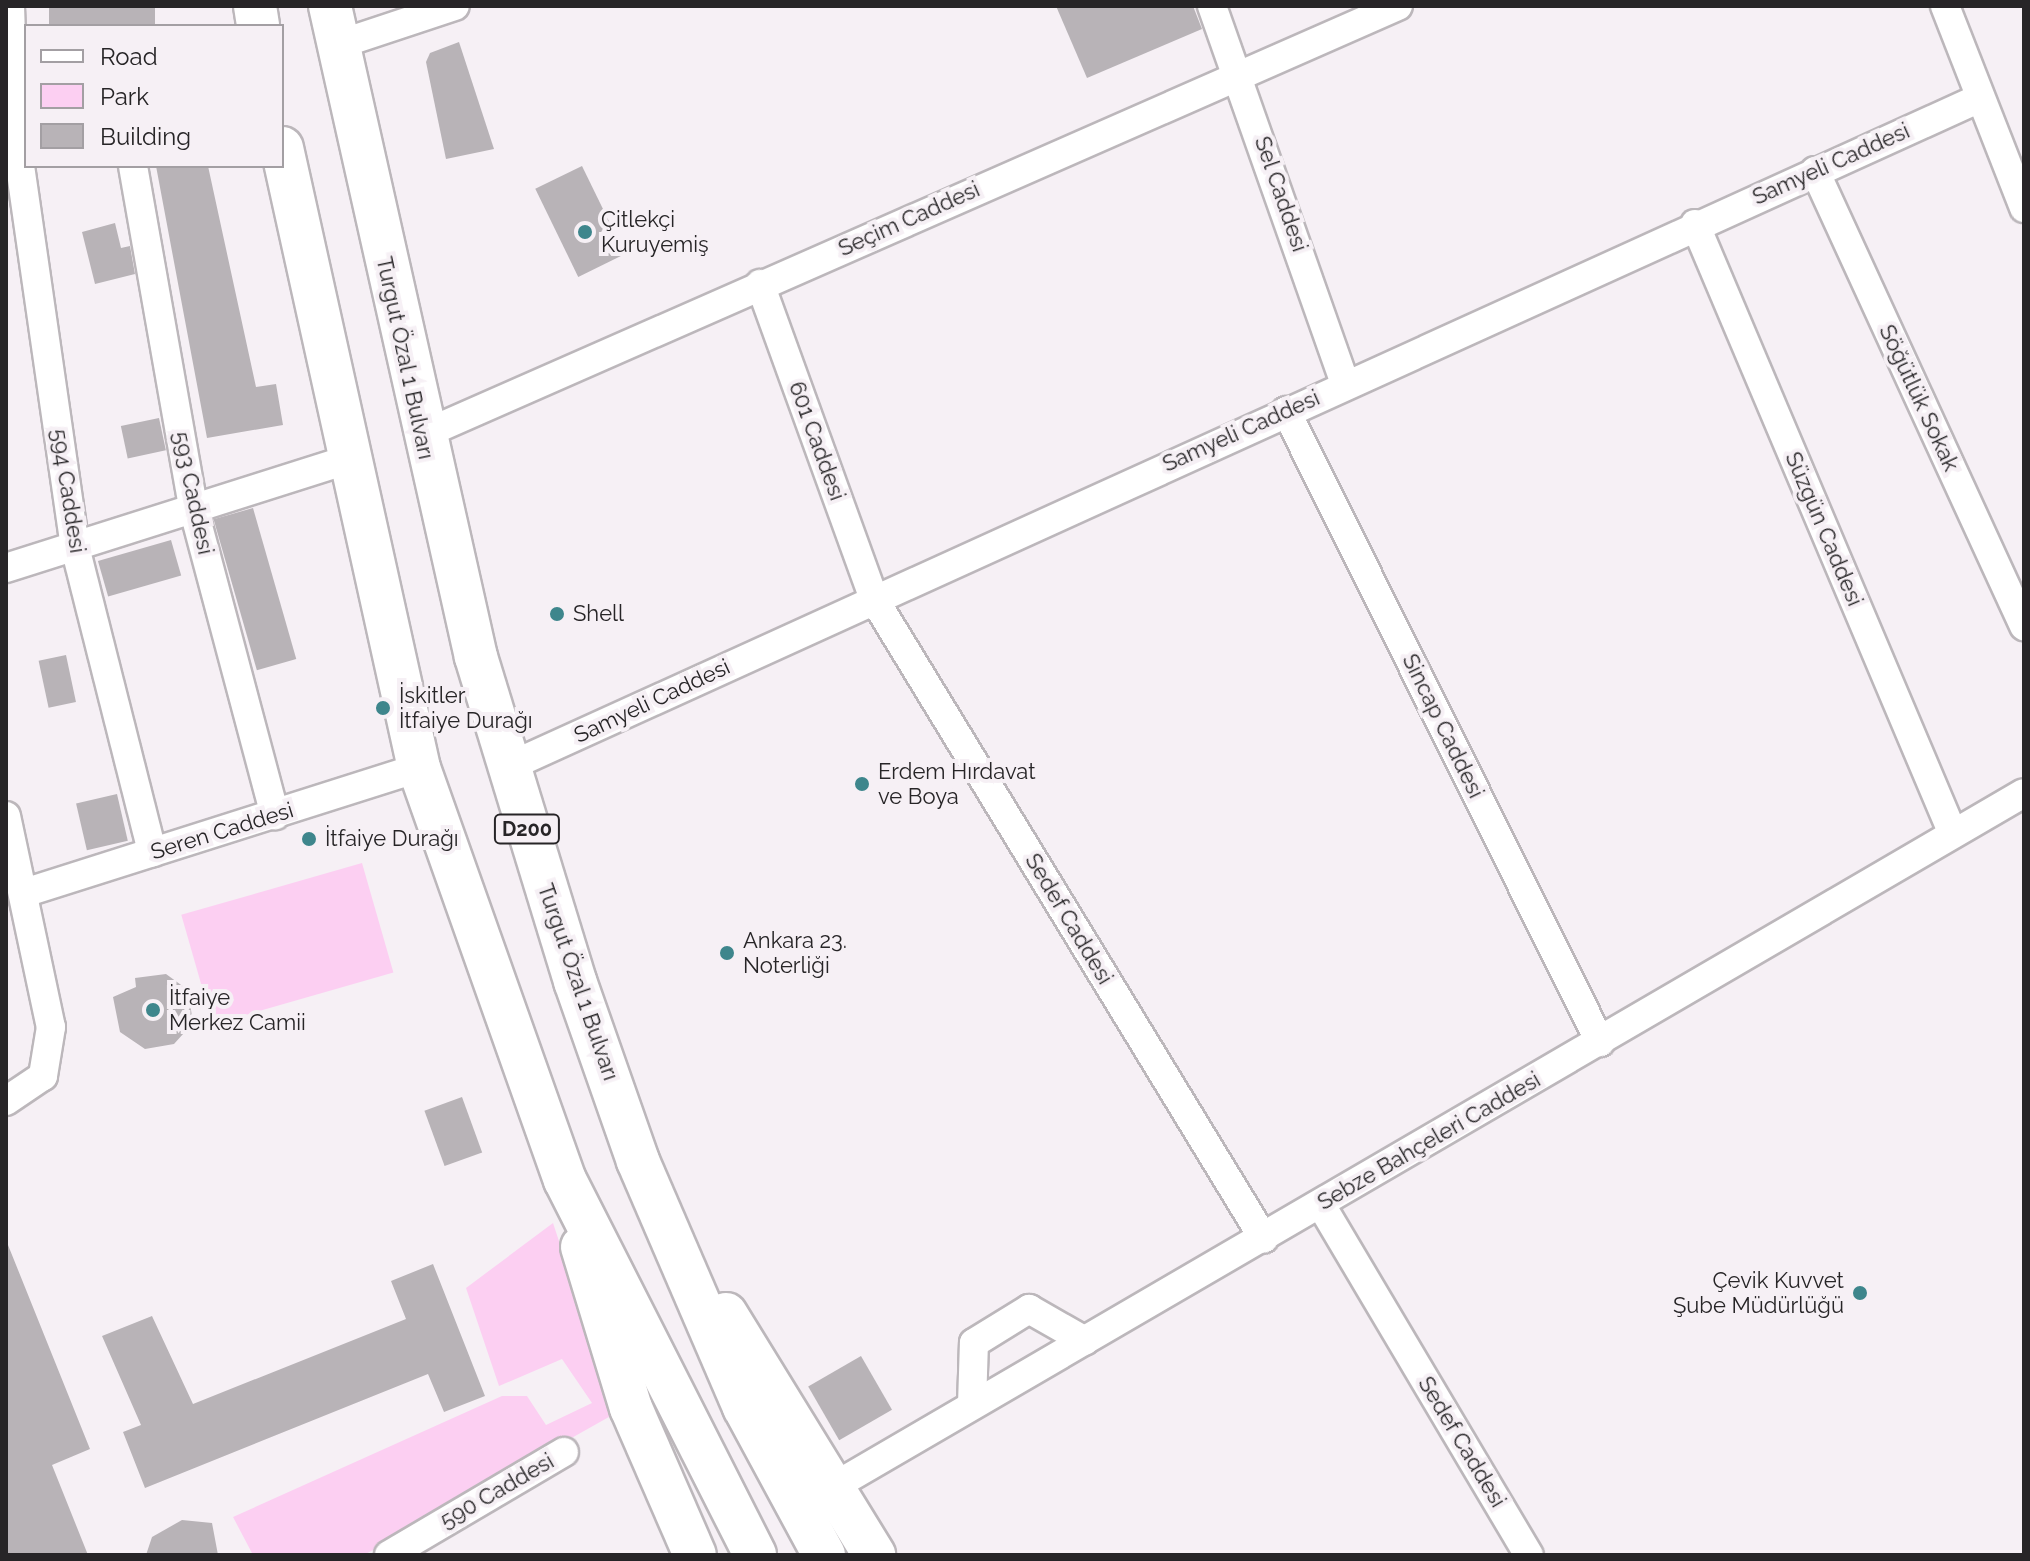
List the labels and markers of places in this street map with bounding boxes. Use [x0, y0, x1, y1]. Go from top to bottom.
place label: Çitlekçi Kuruyemiş [601, 206, 709, 258]
marker: Çitlekçi Kuruyemiş [576, 223, 594, 241]
place label: Shell [573, 601, 624, 627]
marker: Shell [548, 605, 566, 623]
place label: İskitler İtfaiye Durağı [399, 682, 533, 734]
marker: İskitler İtfaiye Durağı [374, 699, 392, 717]
place label: Erdem Hırdavat ve Boya [878, 758, 1036, 810]
marker: Erdem Hırdavat ve Boya [853, 775, 871, 793]
place label: İtfaiye Durağı [325, 826, 459, 852]
marker: İtfaiye Durağı [300, 830, 318, 848]
place label: Ankara 23. Noterliği [743, 927, 847, 978]
marker: Ankara 23. Noterliği [718, 944, 736, 962]
place label: İtfaiye Merkez Camii [169, 984, 306, 1036]
marker: İtfaiye Merkez Camii [144, 1001, 162, 1019]
place label: Çevik Kuvvet Şube Müdürlüğü [1673, 1267, 1844, 1318]
marker: Çevik Kuvvet Şube Müdürlüğü [1851, 1284, 1869, 1302]

